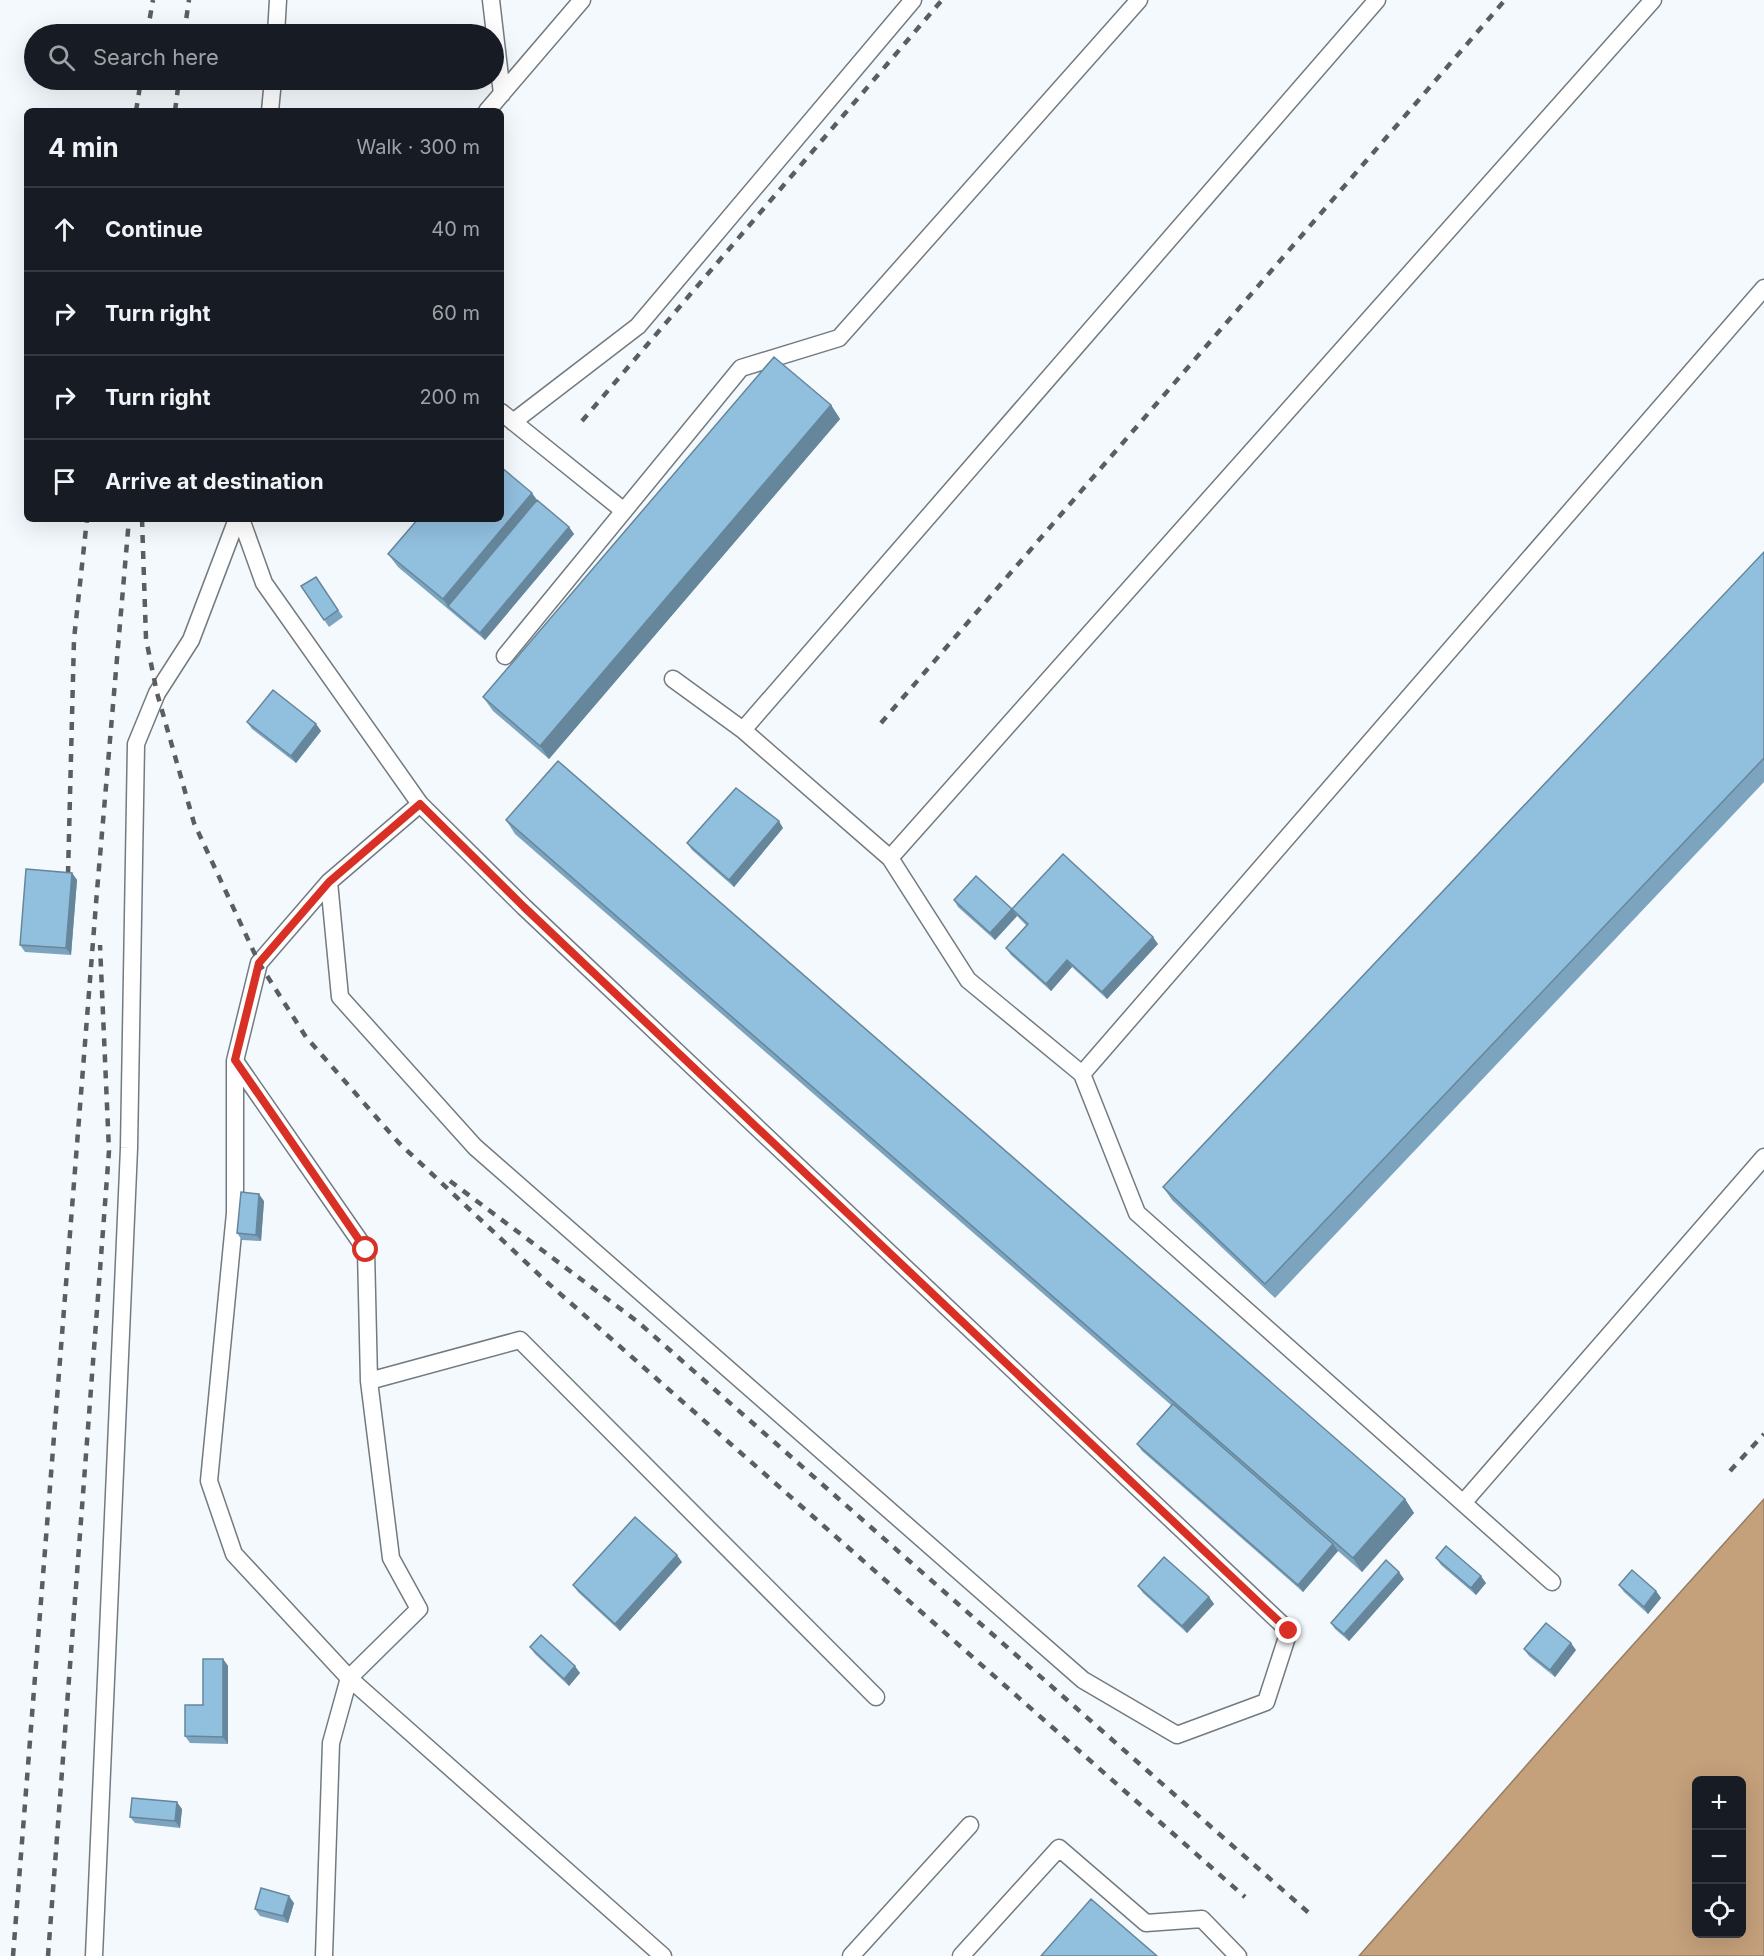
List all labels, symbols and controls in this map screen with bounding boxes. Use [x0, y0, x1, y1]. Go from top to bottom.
search box [24, 24, 504, 90]
icon: search [45, 41, 78, 74]
text: Search here [93, 44, 219, 70]
text: 4 min [48, 132, 119, 163]
text: Walk · 300 m [357, 135, 480, 159]
icon: ahead [48, 213, 81, 246]
text: Continue [105, 216, 203, 242]
text: 40 m [431, 217, 480, 241]
icon: right [48, 297, 81, 330]
text: Turn right [105, 300, 211, 326]
text: 60 m [432, 301, 480, 325]
icon: right [48, 381, 81, 414]
text: Turn right [105, 384, 211, 410]
text: 200 m [419, 385, 480, 409]
icon: arrive [48, 465, 81, 498]
text: Arrive at destination [105, 468, 324, 494]
route start [352, 1236, 378, 1262]
route end [1275, 1617, 1301, 1643]
map controls [1692, 1776, 1746, 1938]
button: + [1692, 1776, 1746, 1830]
button: − [1692, 1830, 1746, 1884]
button: locate [1692, 1884, 1746, 1938]

